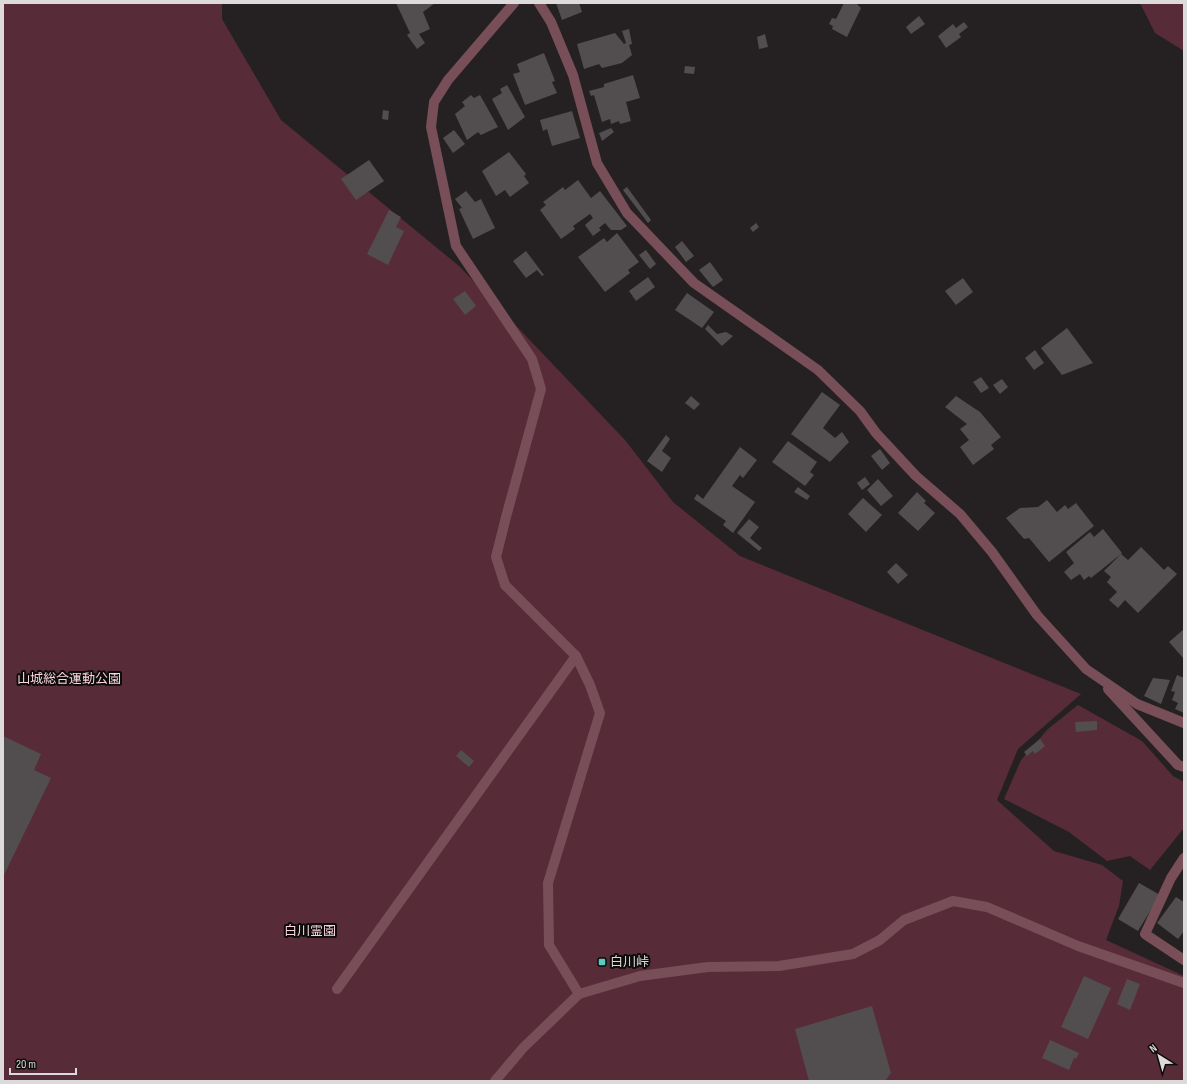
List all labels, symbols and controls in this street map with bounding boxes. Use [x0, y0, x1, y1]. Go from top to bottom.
park label: 山城総合運動公園 [17, 671, 121, 687]
park label: 白川霊園 [284, 923, 336, 939]
place label: 白川峠 [610, 954, 649, 970]
marker: 白川峠 [597, 957, 607, 967]
north arrow [1139, 1036, 1179, 1076]
text: N [1147, 1041, 1160, 1055]
scale bar [10, 1050, 76, 1076]
text: 20 m [16, 1057, 36, 1072]

